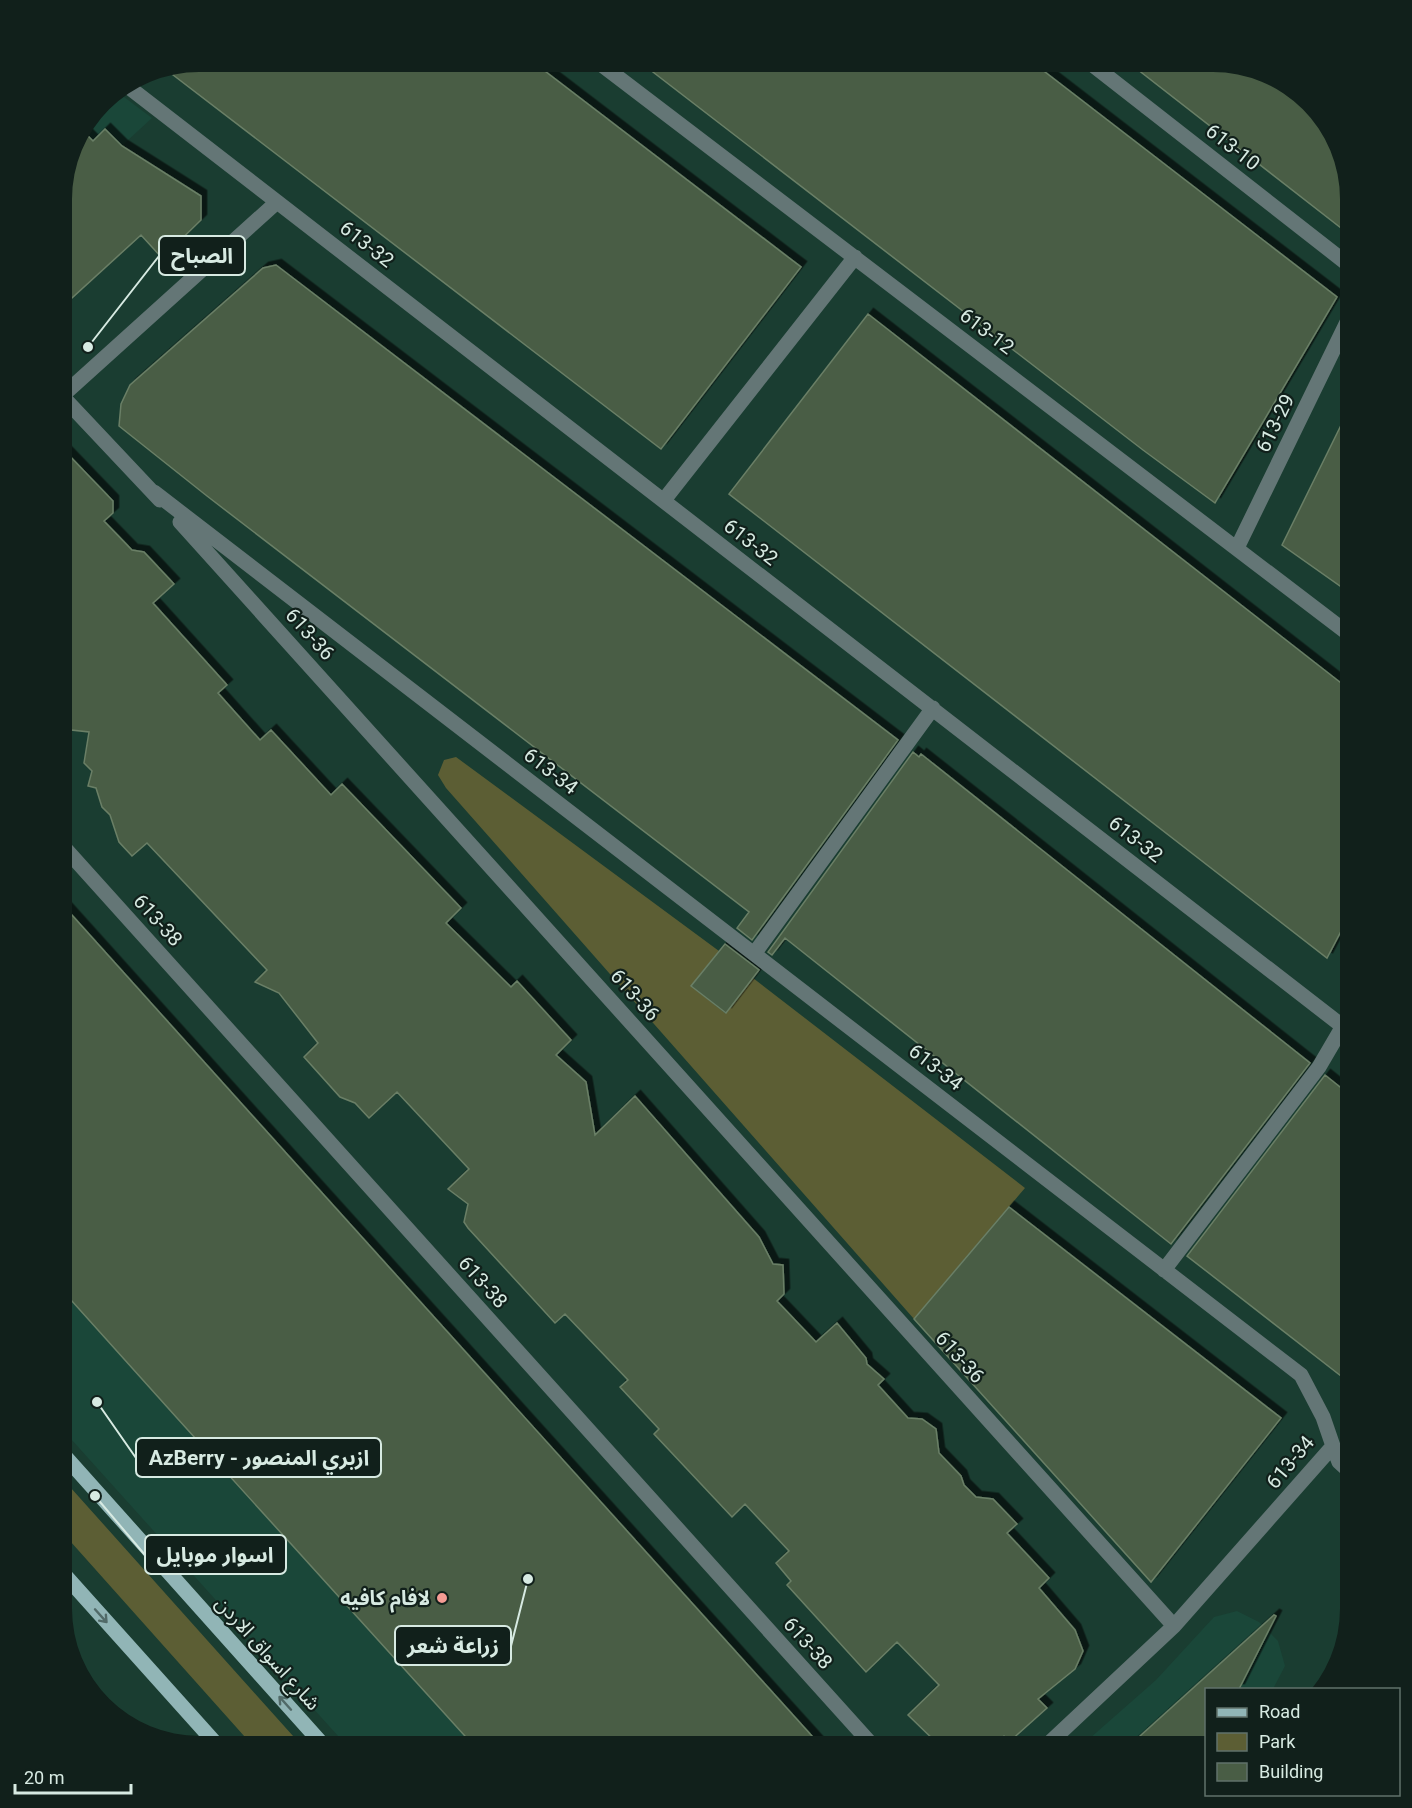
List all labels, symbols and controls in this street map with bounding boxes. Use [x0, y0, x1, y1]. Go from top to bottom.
street label: 613-10 [1201, 119, 1265, 175]
street label: 613-32 [335, 216, 399, 272]
callout: الصباح [159, 236, 245, 275]
text: الصباح [171, 244, 233, 271]
street label: 613-12 [955, 303, 1019, 359]
street label: 613-29 [1251, 390, 1299, 456]
street label: 613-32 [719, 514, 783, 570]
street label: 613-36 [280, 603, 340, 665]
street label: 613-34 [519, 743, 583, 799]
street label: 613-32 [1104, 811, 1168, 867]
street label: 613-38 [128, 889, 188, 951]
street label: 613-36 [605, 964, 665, 1026]
street label: 613-34 [904, 1039, 968, 1095]
street label: 613-38 [453, 1251, 513, 1313]
street label: 613-36 [930, 1326, 990, 1388]
street label: 613-34 [1261, 1431, 1319, 1493]
callout: AzBerry - ازبري المنصور [136, 1438, 381, 1477]
text: AzBerry - ازبري المنصور [149, 1446, 369, 1475]
callout: اسوار موبايل [145, 1535, 286, 1574]
text: اسوار موبايل [157, 1543, 273, 1567]
place label: لافام كافيه [340, 1586, 430, 1613]
street label: شارع اسواق الاردن [208, 1591, 326, 1717]
marker: لافام كافيه [435, 1591, 449, 1605]
one-way arrow [94, 1608, 108, 1623]
street label: 613-38 [778, 1612, 838, 1674]
callout: زراعة شعر [395, 1626, 511, 1665]
text: زراعة شعر [406, 1634, 499, 1658]
legend [1205, 1688, 1400, 1796]
one-way arrow [278, 1696, 292, 1711]
text: Road [1259, 1701, 1300, 1722]
text: Park [1259, 1731, 1296, 1752]
scale bar [15, 1757, 130, 1795]
text: Building [1259, 1761, 1323, 1782]
text: 20 m [24, 1767, 64, 1788]

